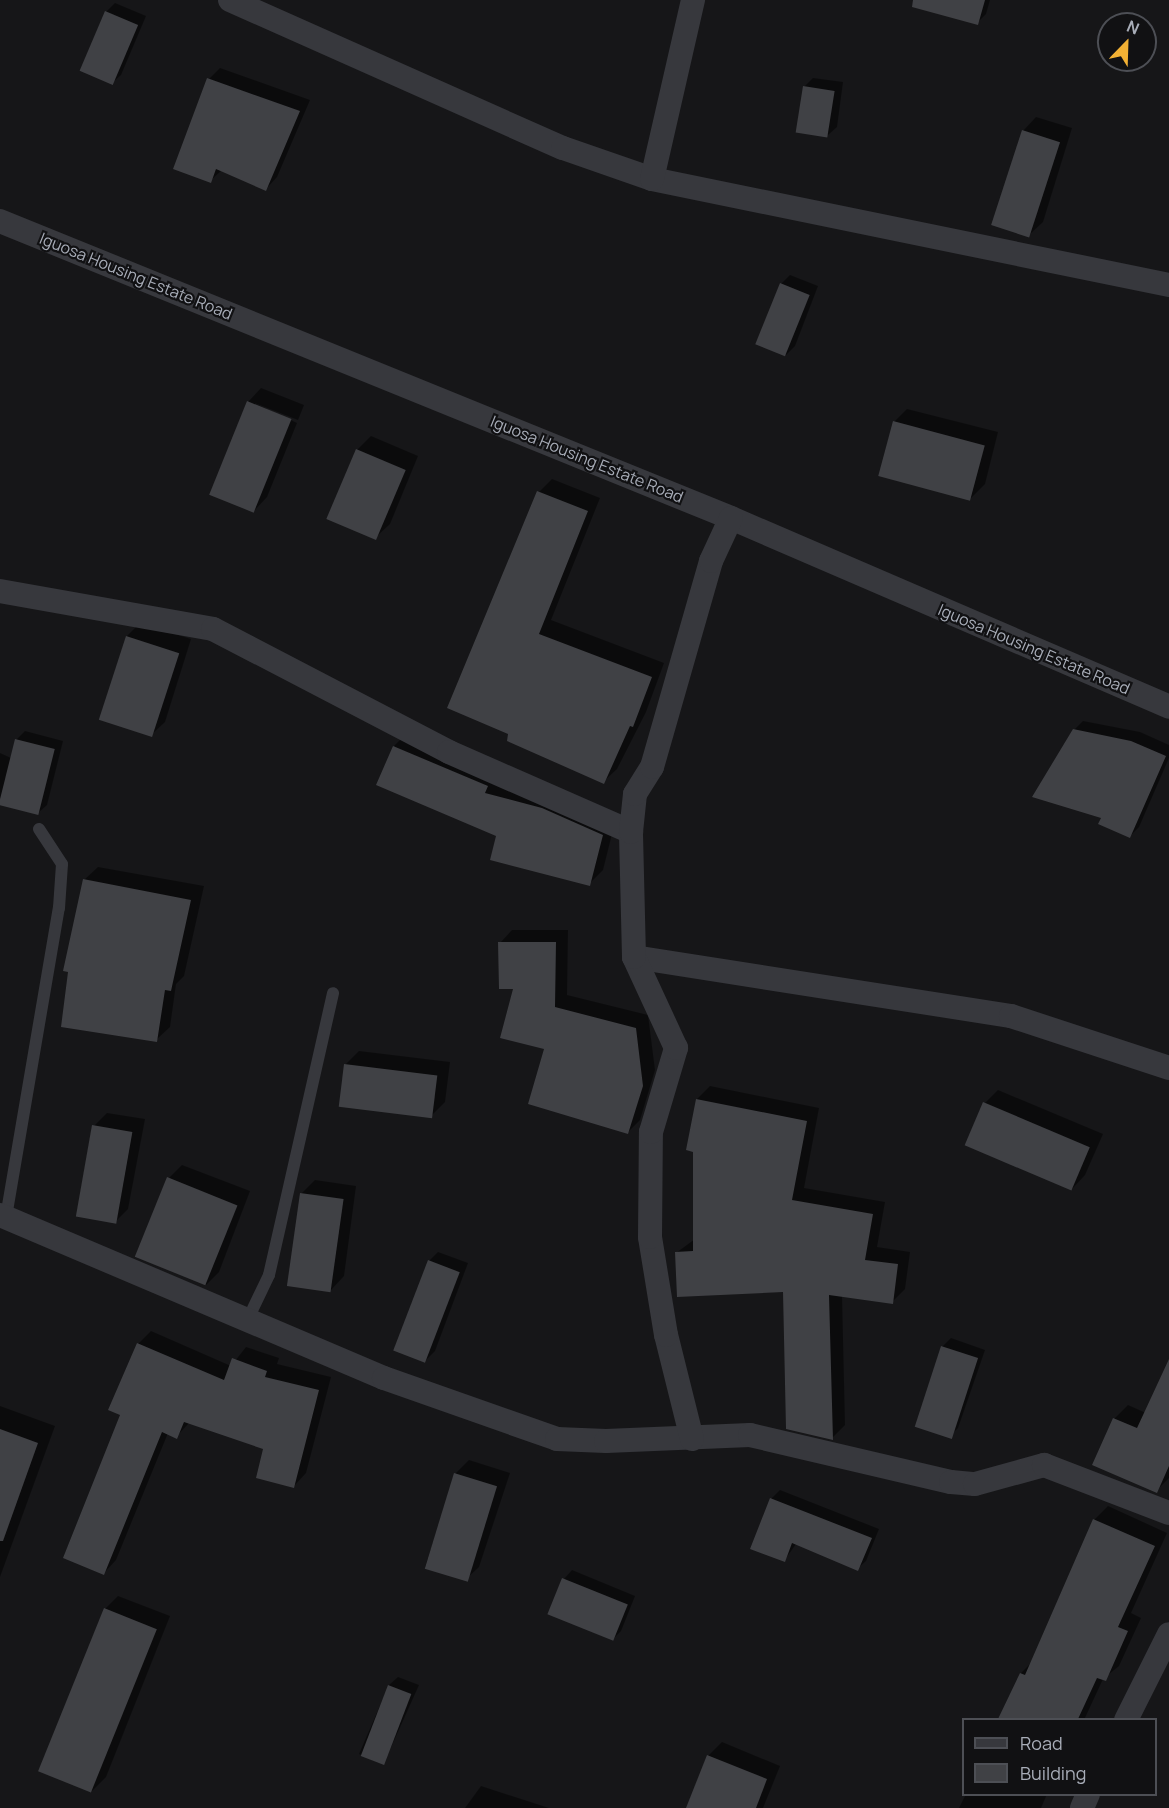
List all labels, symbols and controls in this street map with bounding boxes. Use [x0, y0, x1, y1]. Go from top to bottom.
north arrow [1097, 12, 1157, 72]
text: N [1124, 15, 1143, 40]
street label: Iguosa Housing Estate Road [37, 228, 235, 324]
street label: Iguosa Housing Estate Road [488, 411, 686, 507]
street label: Iguosa Housing Estate Road [935, 600, 1133, 698]
legend [962, 1718, 1157, 1796]
text: Road [1020, 1731, 1063, 1755]
text: Building [1020, 1761, 1086, 1785]

